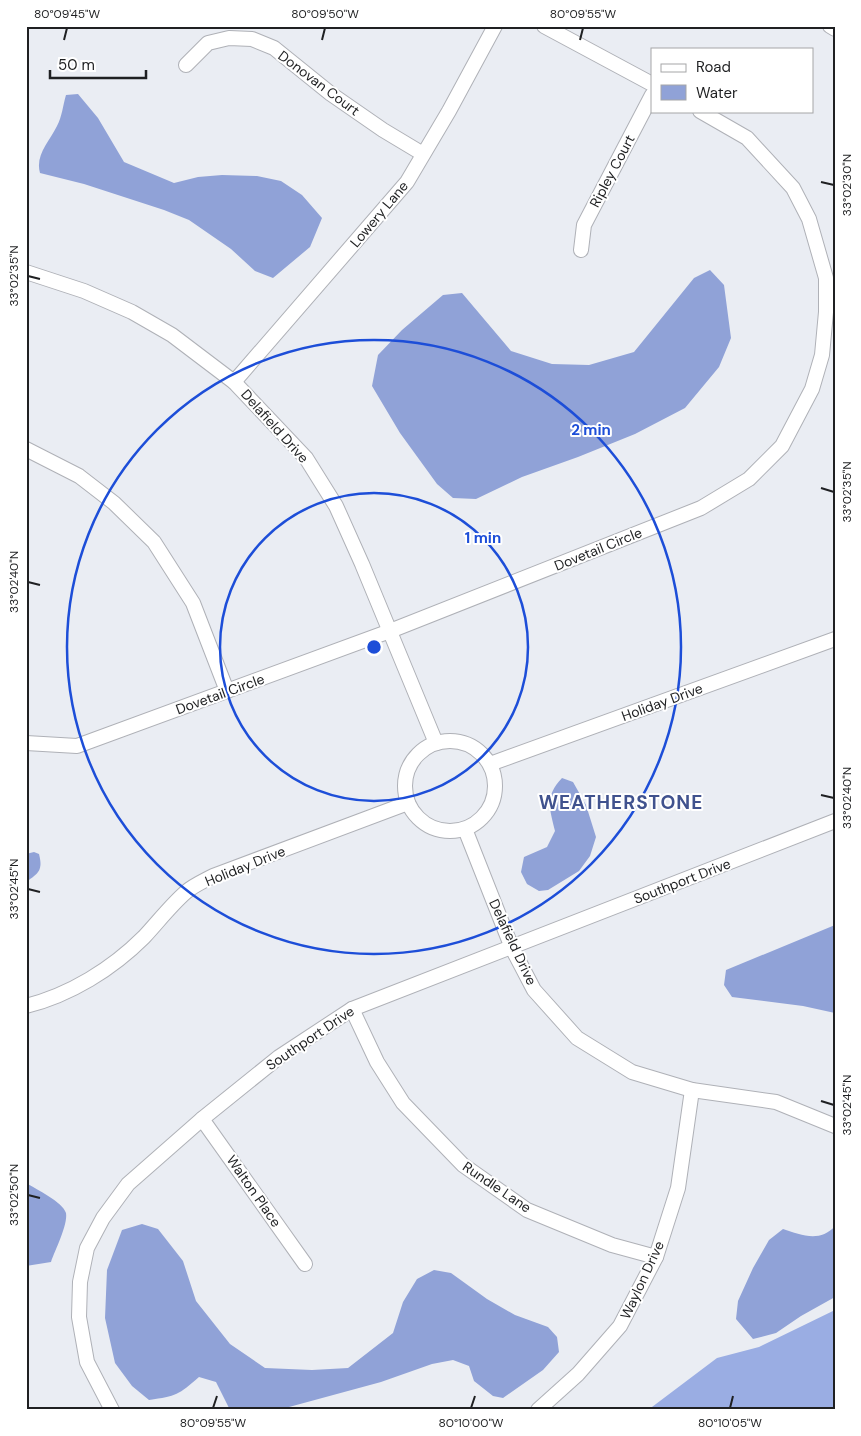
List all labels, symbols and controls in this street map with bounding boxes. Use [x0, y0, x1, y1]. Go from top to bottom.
text: 80°09'45"W [34, 6, 100, 22]
text: 80°09'50"W [291, 6, 359, 22]
text: 80°09'55"W [550, 6, 617, 22]
street label: Donovan Court [275, 47, 363, 119]
scale bar [50, 48, 146, 80]
legend [651, 48, 814, 112]
text: 50 m [58, 55, 95, 75]
text: Road [696, 57, 731, 77]
text: Water [696, 83, 738, 103]
street label: Ripley Court [585, 132, 639, 210]
text: 33°02'30"N [839, 154, 855, 216]
street label: Lowery Lane [346, 177, 412, 251]
text: 33°02'35"N [6, 245, 22, 307]
street label: Delafield Drive [237, 385, 313, 467]
text: 2 min [571, 420, 611, 440]
text: 33°02'35"N [839, 461, 855, 523]
street label: Dovetail Circle [552, 523, 645, 575]
text: 1 min [465, 528, 501, 548]
text: 33°02'40"N [6, 551, 22, 613]
centre of rings [365, 638, 383, 656]
street label: Dovetail Circle [173, 670, 267, 718]
street label: Holiday Drive [619, 679, 705, 725]
text: 33°02'40"N [839, 767, 855, 829]
district label: WEATHERSTONE [539, 790, 703, 815]
street label: Holiday Drive [202, 842, 288, 890]
street label: Southport Drive [631, 854, 733, 908]
text: 33°02'45"N [6, 859, 22, 919]
street label: Delafield Drive [485, 896, 541, 988]
street label: Southport Drive [262, 1002, 358, 1074]
text: 33°02'45"N [839, 1075, 855, 1135]
street label: Walton Place [223, 1152, 285, 1231]
street label: Rundle Lane [459, 1157, 535, 1217]
text: 33°02'50"N [6, 1164, 22, 1226]
street label: Waylon Drive [616, 1238, 668, 1322]
text: 80°09'55"W [180, 1415, 247, 1431]
text: 80°10'00"W [438, 1415, 504, 1431]
text: 80°10'05"W [698, 1415, 762, 1431]

